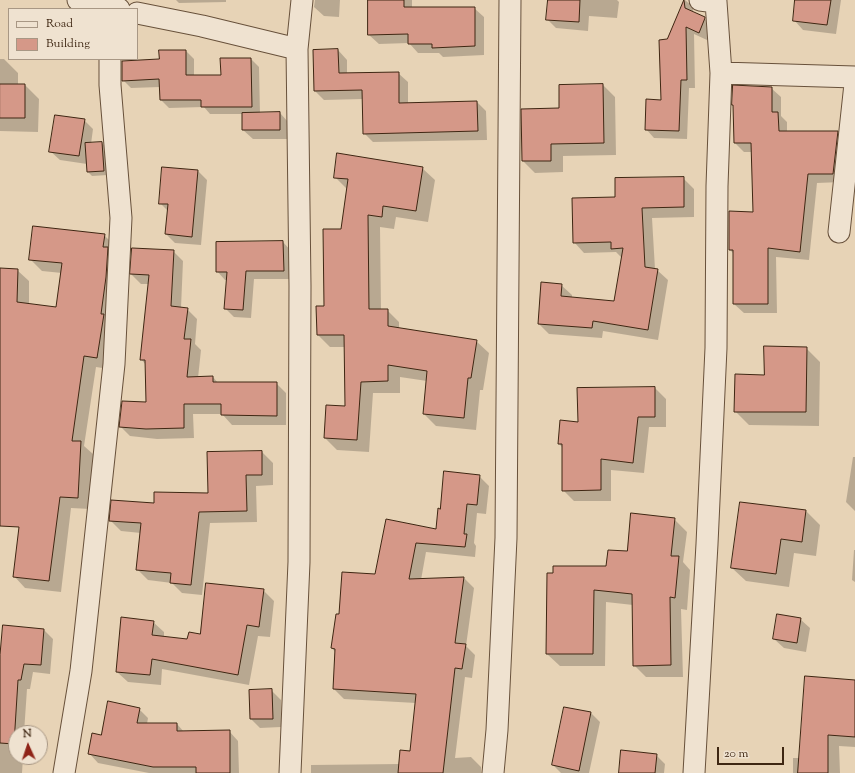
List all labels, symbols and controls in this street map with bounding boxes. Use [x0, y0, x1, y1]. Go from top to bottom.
legend [8, 8, 138, 60]
text: Road [46, 15, 73, 33]
text: Building [46, 35, 90, 53]
north arrow [8, 725, 48, 765]
text: N [23, 726, 32, 742]
scale bar [719, 739, 786, 765]
text: 20 m [724, 745, 748, 763]

